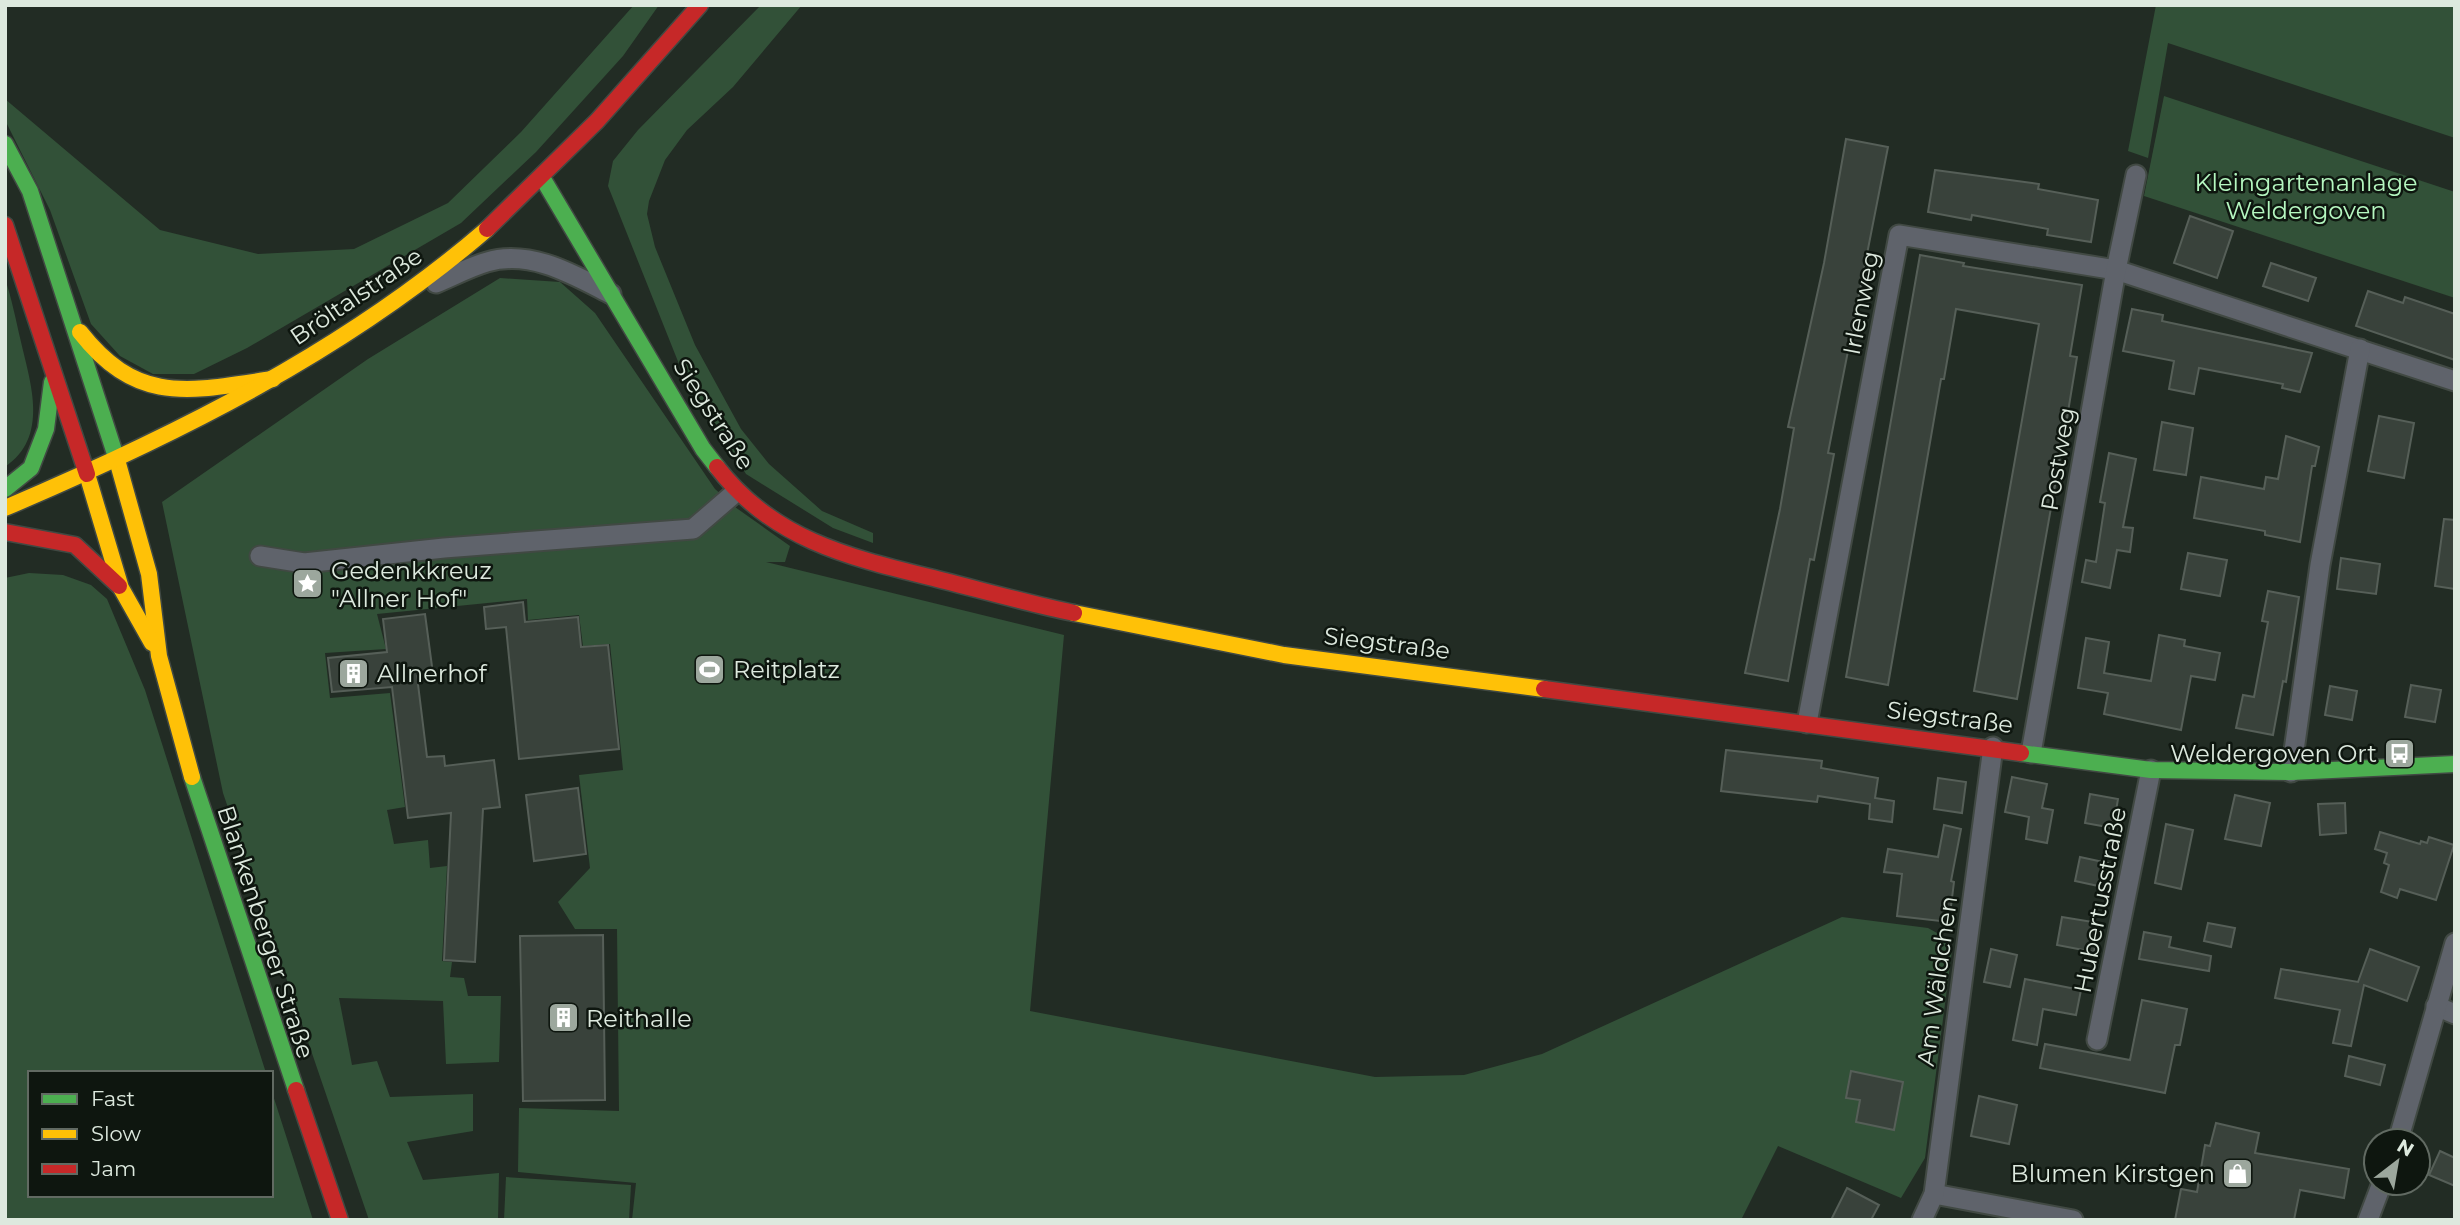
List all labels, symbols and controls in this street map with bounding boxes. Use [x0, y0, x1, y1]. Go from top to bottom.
park label: Kleingartenanlage Weldergoven [2194, 168, 2418, 225]
street label: Bröltalstraße [284, 241, 428, 351]
street label: Irlenweg [1837, 249, 1885, 357]
street label: Siegstraße [667, 353, 761, 475]
street label: Postweg [2035, 405, 2081, 513]
place label: Gedenkkreuz "Allner Hof" [331, 556, 492, 613]
place icon: Gedenkkreuz "Allner Hof" [291, 567, 325, 601]
street label: Siegstraße [1322, 621, 1452, 665]
sports icon: Reitplatz [693, 652, 727, 686]
place label: Reitplatz [733, 655, 840, 684]
building icon: Allnerhof [337, 656, 371, 690]
place label: Allnerhof [377, 659, 488, 688]
street label: Siegstraße [1885, 695, 2015, 739]
bus stop icon: Weldergoven Ort [2383, 736, 2417, 770]
place label: Weldergoven Ort [2170, 739, 2377, 768]
street label: Blankenberger Straße [211, 802, 321, 1062]
street label: Hubertusstraße [2068, 805, 2132, 995]
street label: Am Wäldchen [1911, 894, 1963, 1068]
building icon: Reithalle [546, 1001, 580, 1035]
place label: Reithalle [586, 1004, 692, 1033]
legend [28, 1071, 273, 1197]
text: Fast [91, 1086, 135, 1111]
text: Slow [91, 1121, 141, 1146]
north arrow [2362, 1127, 2432, 1197]
text: N [2393, 1134, 2418, 1162]
text: Jam [90, 1156, 136, 1181]
shop icon: Blumen Kirstgen [2221, 1156, 2255, 1190]
place label: Blumen Kirstgen [2011, 1159, 2215, 1188]

